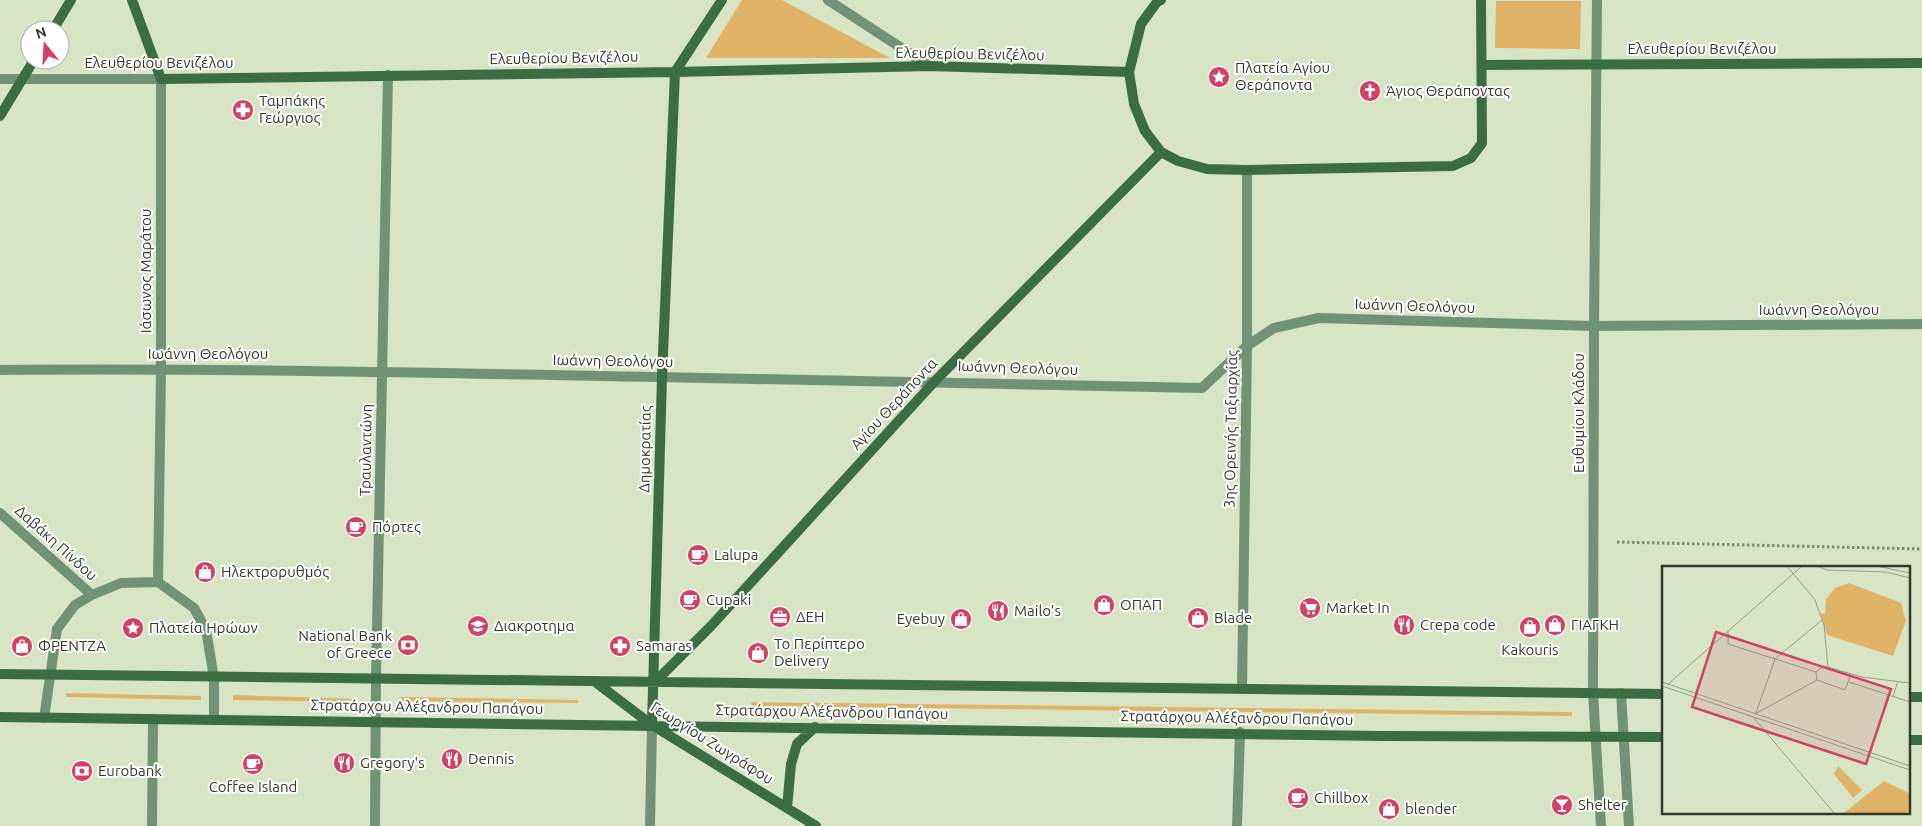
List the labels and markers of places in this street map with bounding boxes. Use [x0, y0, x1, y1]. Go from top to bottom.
place label: Πλατεία Αγίου Θεράποντα [1235, 59, 1330, 93]
place icon: Πλατεία Αγίου Θεράποντα [1207, 65, 1231, 89]
church icon: Άγιος Θεράποντας [1358, 79, 1382, 103]
place label: Άγιος Θεράποντας [1386, 82, 1510, 99]
place label: Ταμπάκης Γεώργιος [259, 92, 325, 126]
pharmacy icon: Ταμπάκης Γεώργιος [231, 98, 255, 122]
cafe icon: Πόρτες [344, 515, 368, 539]
place label: Πόρτες [372, 518, 421, 535]
cafe icon: Lalupa [686, 543, 710, 567]
place label: Lalupa [714, 546, 758, 563]
shop icon: Ηλεκτρορυθμός [193, 560, 217, 584]
place label: Ηλεκτρορυθμός [221, 563, 329, 580]
cafe icon: Cupaki [678, 588, 702, 612]
place label: Cupaki [706, 591, 751, 608]
shop icon: ΟΠΑΠ [1092, 593, 1116, 617]
place label: ΟΠΑΠ [1120, 596, 1162, 613]
supermarket icon: Market In [1298, 596, 1322, 620]
restaurant icon: Mailo's [986, 599, 1010, 623]
place label: Market In [1326, 599, 1390, 616]
place label: Mailo's [1014, 602, 1061, 619]
office icon: ΔΕΗ [768, 605, 792, 629]
shop icon: Blade [1186, 606, 1210, 630]
shop icon: Eyebuy [949, 607, 973, 631]
place label: ΔΕΗ [796, 608, 824, 625]
place label: Blade [1214, 609, 1252, 626]
place label: Eyebuy [897, 610, 945, 627]
restaurant icon: Crepa code [1392, 613, 1416, 637]
shop icon: ΓΙΑΓΚΗ [1543, 613, 1567, 637]
school or university icon: Διακροτημα [466, 614, 490, 638]
shop icon: Kakouris [1518, 615, 1542, 639]
place icon: Πλατεία Ηρώων [121, 616, 145, 640]
place label: Crepa code [1420, 616, 1496, 633]
place label: ΓΙΑΓΚΗ [1571, 616, 1619, 633]
place label: Διακροτημα [494, 617, 575, 634]
place label: Πλατεία Ηρώων [149, 619, 258, 636]
place label: National Bank of Greece [298, 627, 392, 661]
bank icon: National Bank of Greece [396, 633, 420, 657]
shop icon: ΦΡΕΝΤΖΑ [10, 634, 34, 658]
pharmacy icon: Samaras [608, 634, 632, 658]
place label: Το Περίπτερο Delivery [774, 635, 865, 669]
place label: ΦΡΕΝΤΖΑ [38, 637, 106, 654]
place label: Samaras [636, 637, 692, 654]
shop icon: Το Περίπτερο Delivery [746, 641, 770, 665]
place label: Kakouris [1501, 641, 1559, 658]
restaurant icon: Dennis [440, 747, 464, 771]
place label: Dennis [468, 750, 514, 767]
restaurant icon: Gregory's [332, 751, 356, 775]
cafe icon: Coffee Island [241, 752, 265, 776]
place label: Gregory's [360, 754, 425, 771]
bank icon: Eurobank [70, 759, 94, 783]
place label: Eurobank [98, 762, 162, 779]
place label: Coffee Island [209, 778, 297, 795]
cafe icon: Chillbox [1286, 786, 1310, 810]
place label: Chillbox [1314, 789, 1369, 806]
bar icon: Shelter [1550, 793, 1574, 817]
place label: Shelter [1578, 796, 1627, 813]
shop icon: blender [1377, 797, 1401, 821]
place label: blender [1405, 800, 1458, 817]

